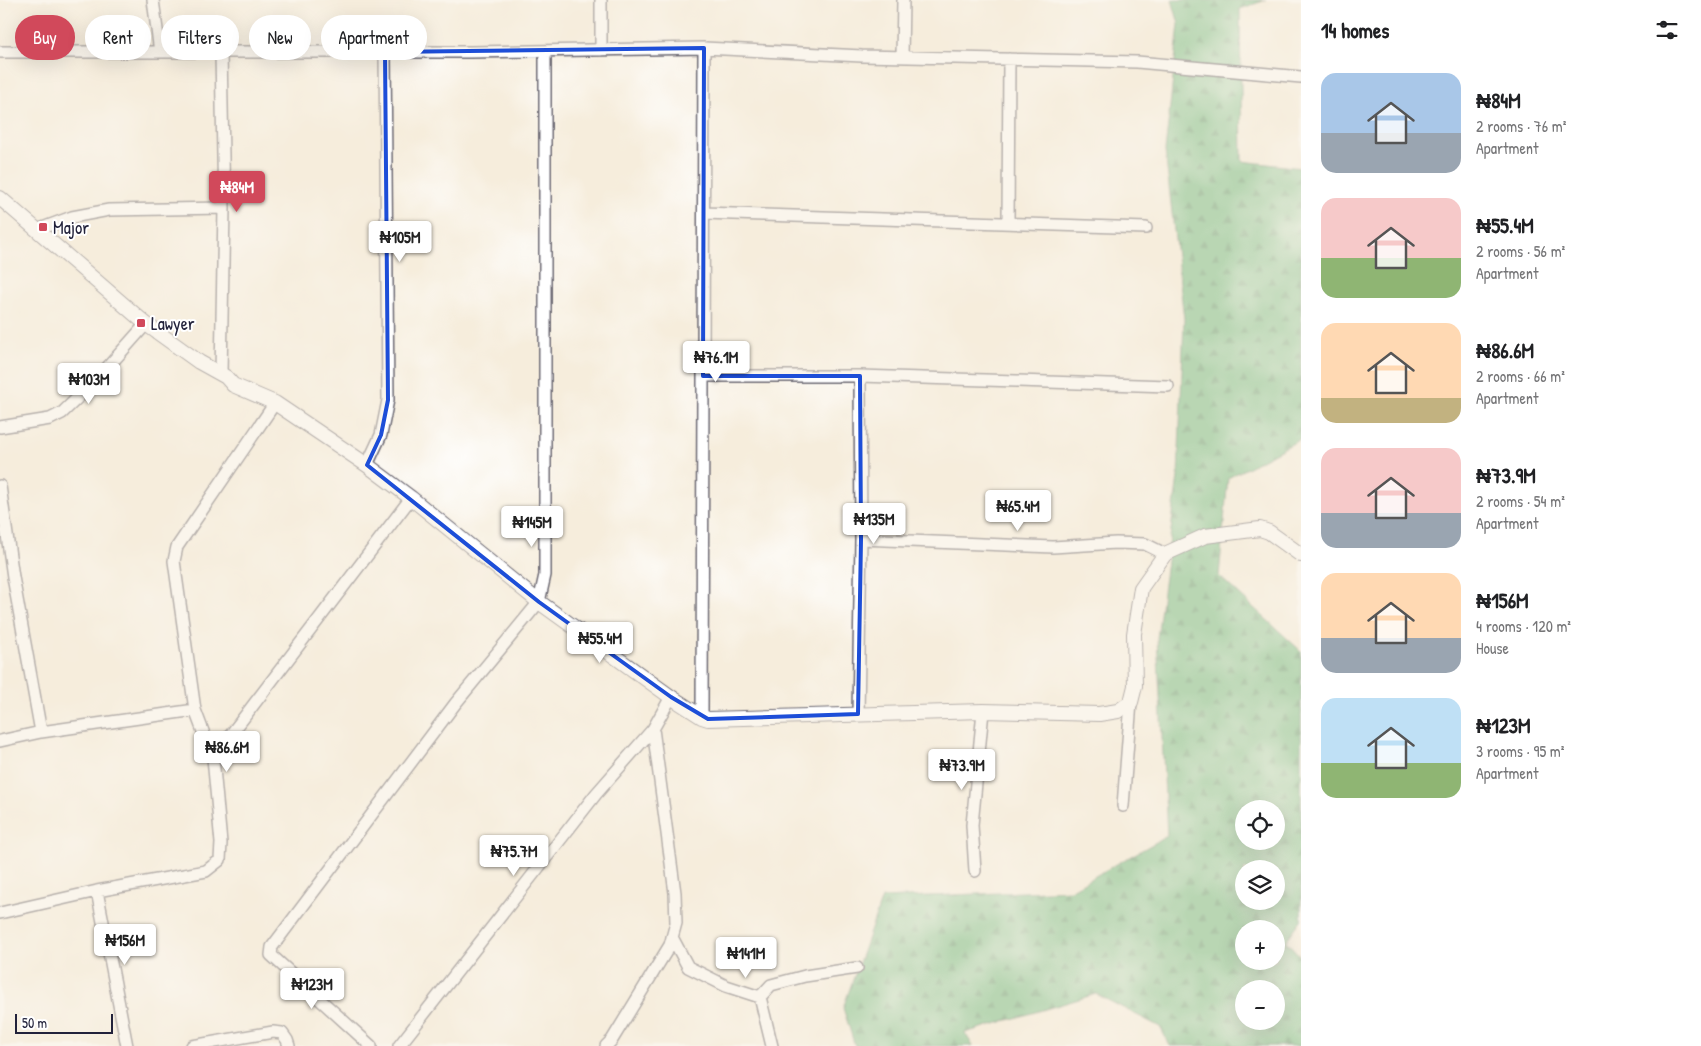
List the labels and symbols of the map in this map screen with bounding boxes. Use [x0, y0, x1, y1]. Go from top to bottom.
pin: ₦84M [207, 170, 267, 213]
place label: Major [53, 215, 89, 240]
pin: ₦105M [365, 220, 435, 263]
marker: Major [37, 221, 49, 233]
place label: Lawyer [151, 311, 195, 336]
marker: Lawyer [135, 317, 147, 329]
pin: ₦76.1M [675, 340, 757, 383]
pin: ₦103M [54, 362, 124, 405]
pin: ₦65.4M [977, 490, 1059, 532]
pin: ₦135M [839, 502, 909, 545]
pin: ₦145M [497, 506, 567, 548]
pin: ₦55.4M [559, 622, 641, 664]
pin: ₦86.6M [186, 730, 268, 773]
pin: ₦73.9M [921, 748, 1003, 791]
pin: ₦75.7M [473, 834, 555, 877]
pin: ₦156M [90, 924, 160, 966]
pin: ₦141M [711, 936, 781, 979]
pin: ₦123M [277, 968, 347, 1010]
scale bar [15, 1011, 112, 1034]

